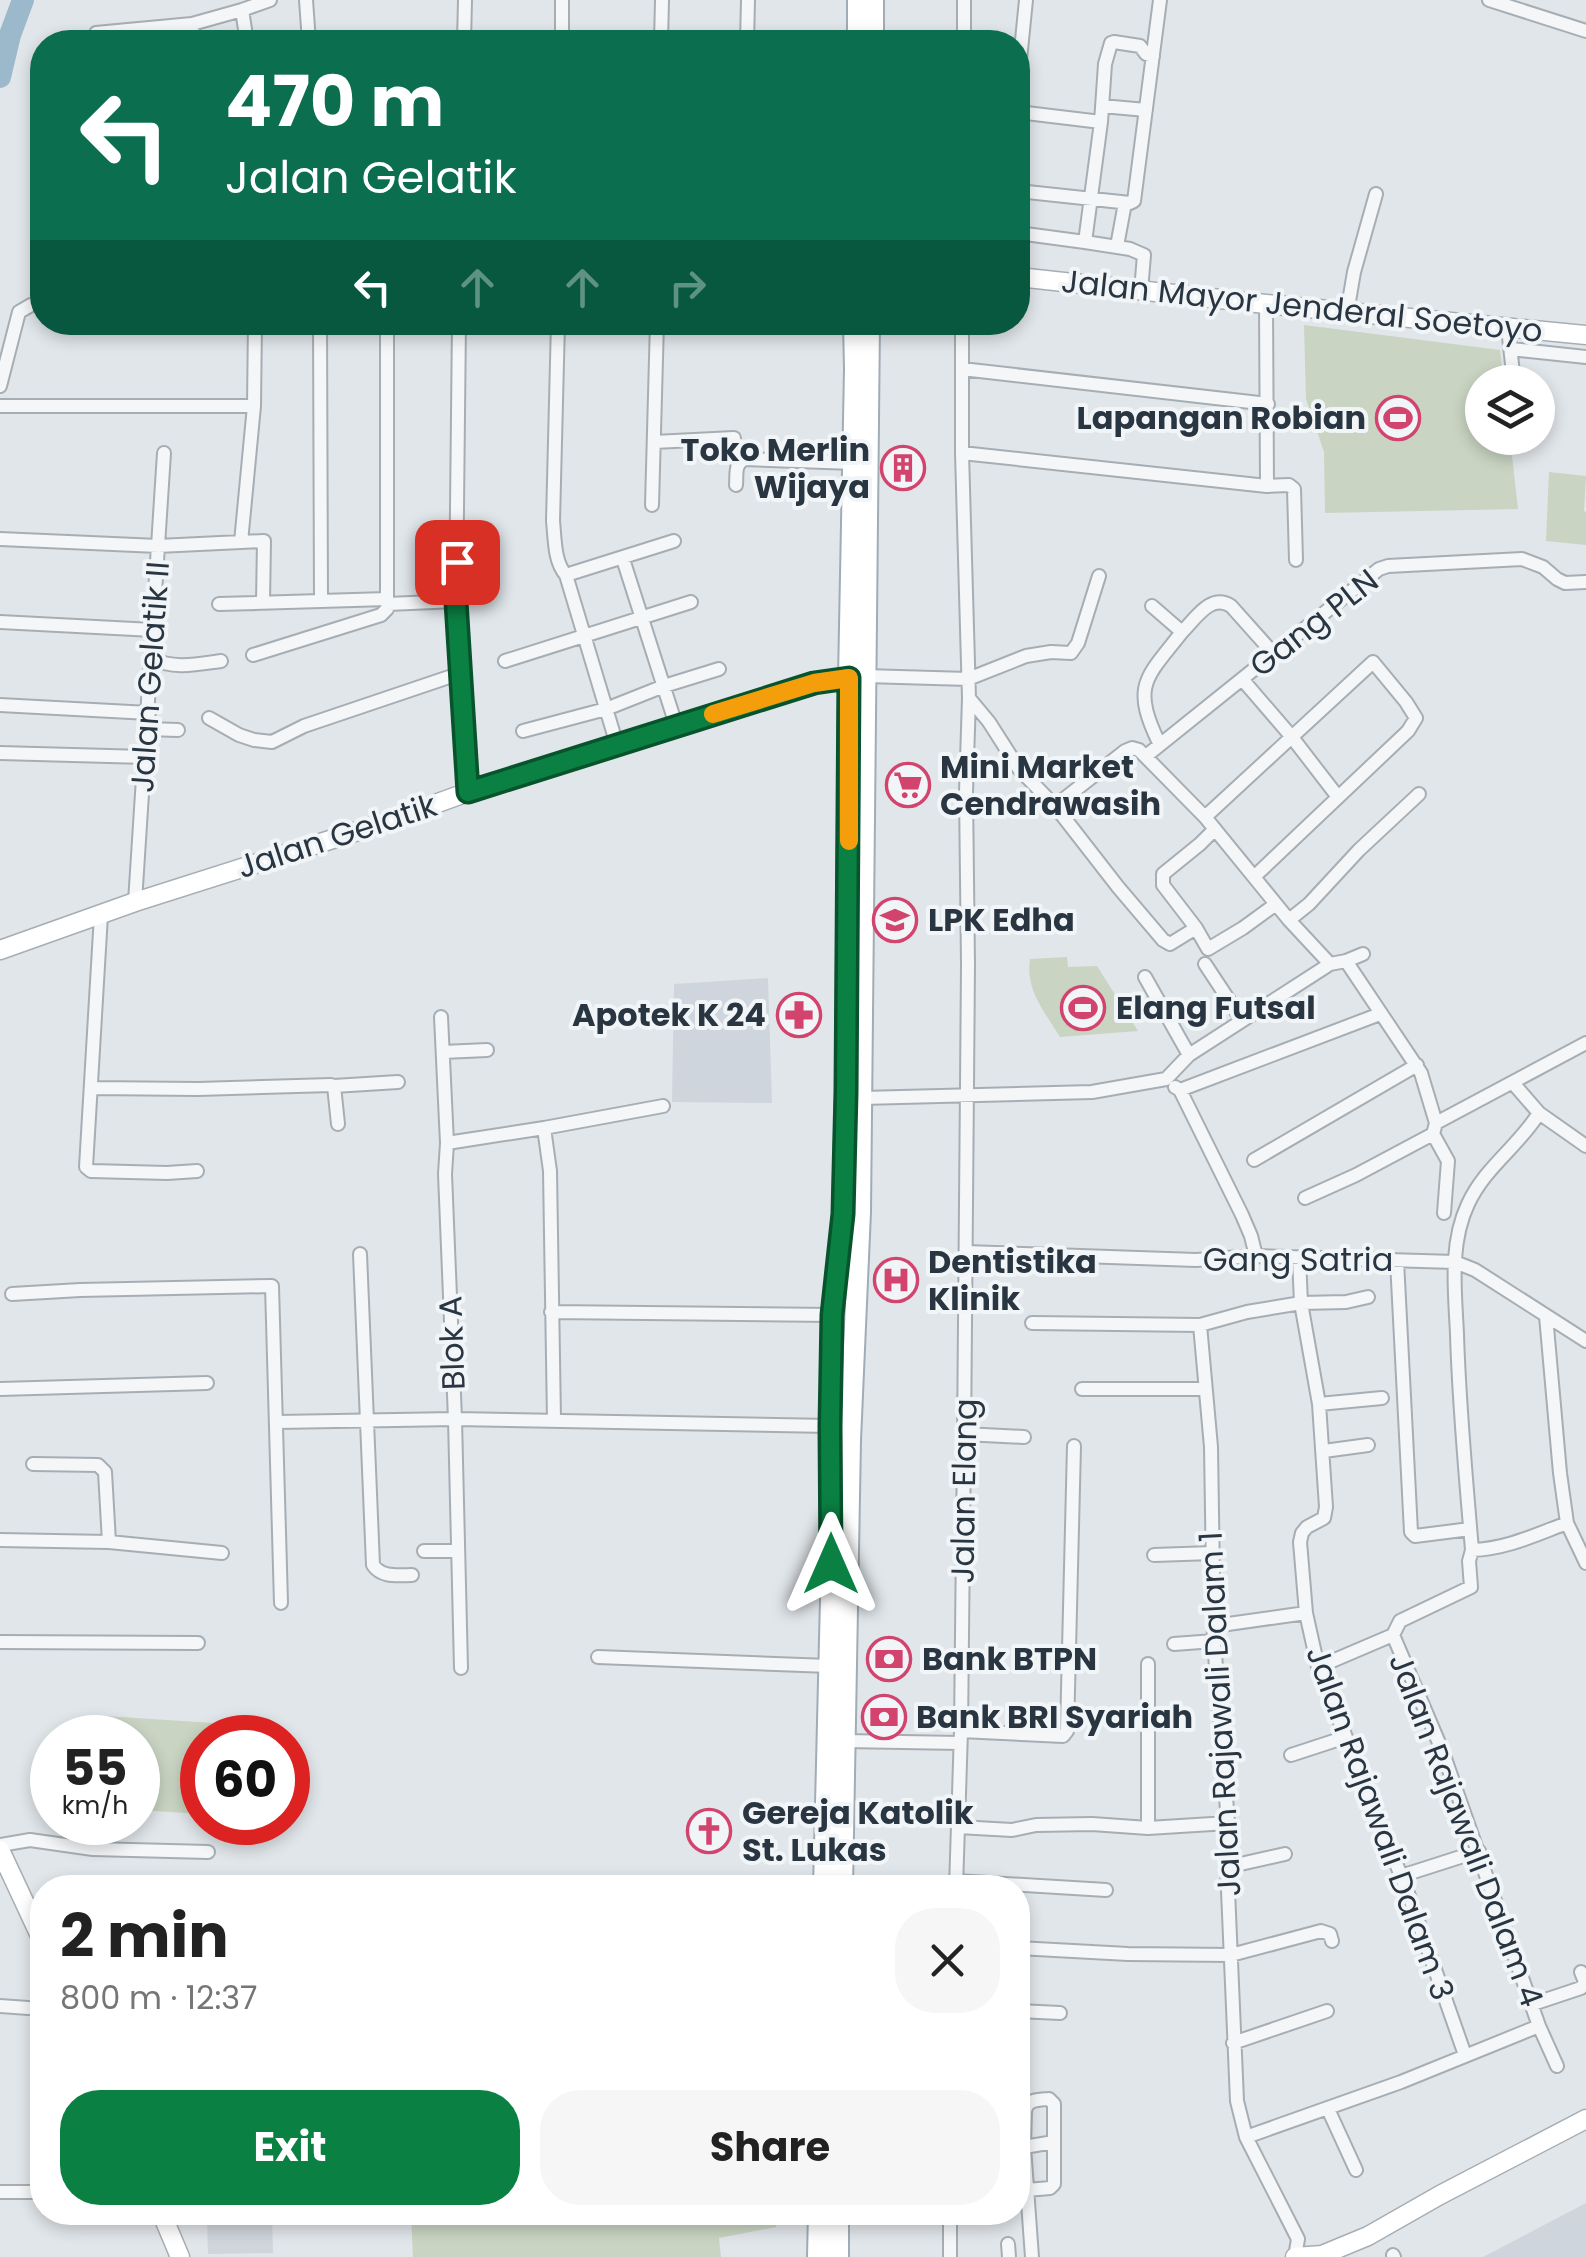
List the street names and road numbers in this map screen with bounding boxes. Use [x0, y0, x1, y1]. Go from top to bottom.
street label: Jalan Mayor Jenderal Soetoyo [1059, 258, 1545, 353]
street label: Gang PLN [1240, 558, 1387, 687]
street label: Jalan Gelatik II [119, 560, 180, 794]
street label: Jalan Gelatik [231, 782, 443, 889]
street label: Gang Satria [1203, 1237, 1393, 1282]
street label: Blok A [427, 1295, 476, 1391]
street label: Jalan Elang [939, 1398, 988, 1584]
street label: Jalan Rajawali Dalam 1 [1187, 1530, 1252, 1898]
street label: Jalan Rajawali Dalam 3 [1295, 1639, 1466, 2006]
street label: Jalan Rajawali Dalam 4 [1378, 1647, 1555, 2013]

